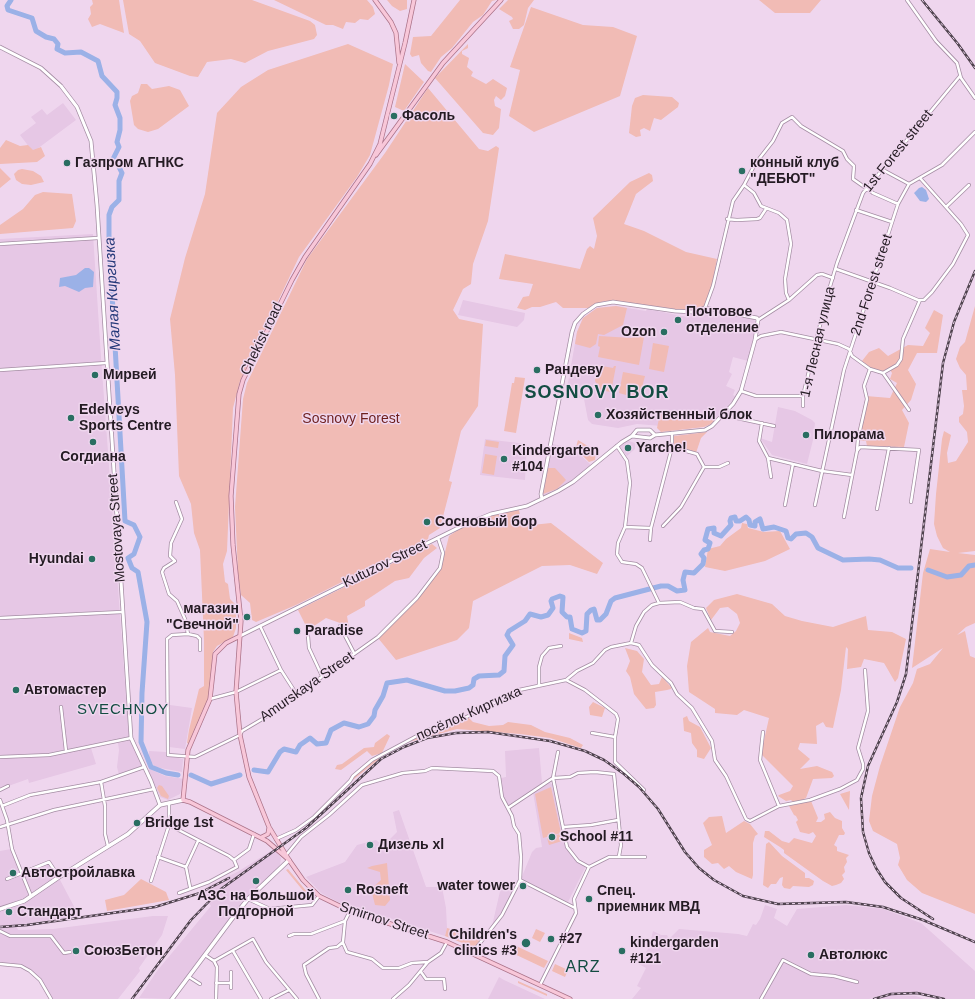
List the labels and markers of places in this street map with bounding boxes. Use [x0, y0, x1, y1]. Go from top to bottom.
place label: Фасоль [402, 108, 455, 124]
marker: Фасоль [389, 111, 399, 121]
place label: Газпром АГНКС [75, 155, 184, 171]
place label: конный клуб "ДЕБЮТ" [750, 155, 839, 188]
marker: Газпром АГНКС [62, 158, 72, 168]
marker: конный клуб "ДЕБЮТ" [737, 166, 747, 176]
place label: Почтовое отделение [686, 304, 759, 336]
marker: Почтовое отделение [673, 315, 683, 325]
place label: Ozon [621, 324, 656, 340]
marker: Ozon [659, 327, 669, 337]
place label: Рандеву [545, 362, 603, 378]
marker: Рандеву [532, 365, 542, 375]
place label: Мирвей [103, 367, 157, 383]
marker: Мирвей [90, 370, 100, 380]
place label: Edelveys Sports Centre [79, 402, 172, 434]
place label: Хозяйственный блок [606, 407, 752, 423]
marker: Хозяйственный блок [593, 410, 603, 420]
marker: Edelveys Sports Centre [66, 413, 76, 423]
place label: Пилорама [814, 427, 884, 443]
marker: Пилорама [801, 430, 811, 440]
marker: Согдиана [88, 437, 98, 447]
place label: Yarche! [636, 440, 687, 456]
place label: Kindergarten #104 [512, 443, 599, 476]
marker: Yarche! [623, 443, 633, 453]
place label: Согдиана [60, 449, 126, 465]
marker: Kindergarten #104 [499, 454, 509, 464]
place label: Сосновый бор [435, 514, 537, 530]
marker: Сосновый бор [422, 517, 432, 527]
place label: Hyundai [29, 551, 84, 567]
marker: Hyundai [87, 554, 97, 564]
place label: магазин "Свечной" [166, 601, 239, 634]
marker: магазин "Свечной" [242, 612, 252, 622]
place label: Paradise [305, 623, 363, 639]
marker: Paradise [292, 626, 302, 636]
place label: Автомастер [24, 682, 107, 698]
marker: Автомастер [11, 685, 21, 695]
place label: Bridge 1st [145, 815, 213, 831]
marker: Bridge 1st [132, 818, 142, 828]
place label: School #11 [560, 829, 633, 845]
marker: School #11 [547, 832, 557, 842]
place label: Дизель xl [378, 837, 444, 853]
marker: Дизель xl [365, 840, 375, 850]
place label: Автостройлавка [21, 865, 135, 881]
marker: Автостройлавка [8, 868, 18, 878]
marker: АЗС на Большой Подгорной [251, 876, 261, 886]
place label: water tower [437, 878, 515, 894]
marker: water tower [518, 881, 528, 891]
place label: Rosneft [356, 882, 408, 898]
place label: Спец. приемник МВД [597, 883, 700, 916]
marker: Rosneft [343, 885, 353, 895]
place label: АЗС на Большой Подгорной [197, 888, 315, 920]
marker: Спец. приемник МВД [584, 894, 594, 904]
place label: Стандарт [17, 904, 82, 920]
marker: Стандарт [4, 907, 14, 917]
place label: Children's clinics #3 [449, 927, 517, 960]
place label: #27 [559, 931, 582, 947]
marker: #27 [546, 934, 556, 944]
place label: kindergarden #121 [630, 935, 719, 968]
marker: Children's clinics #3 [520, 937, 532, 949]
place label: СоюзБетон [84, 943, 163, 959]
marker: СоюзБетон [71, 946, 81, 956]
marker: kindergarden #121 [617, 946, 627, 956]
place label: Автолюкс [819, 947, 888, 963]
marker: Автолюкс [806, 950, 816, 960]

